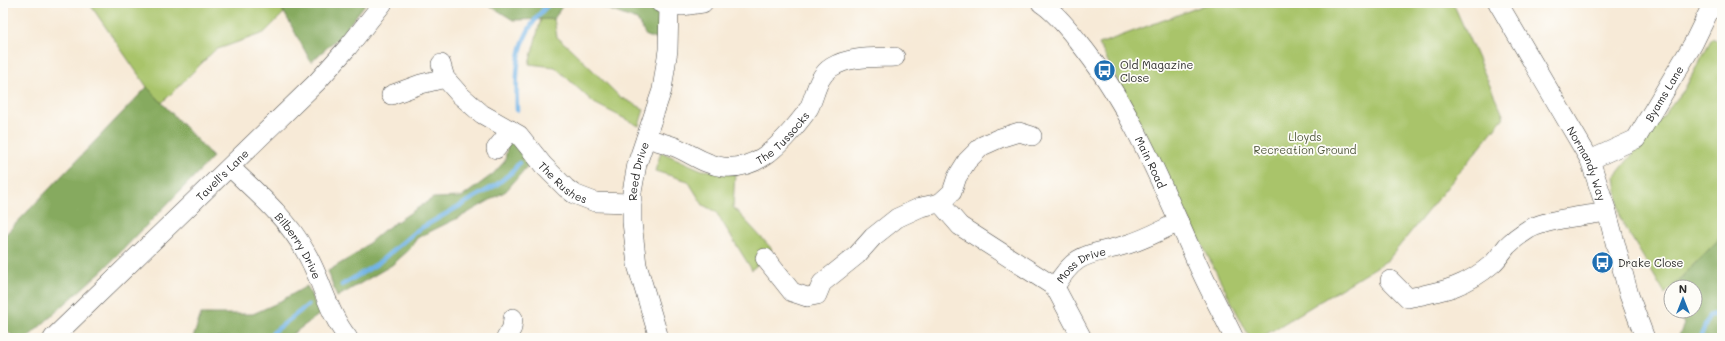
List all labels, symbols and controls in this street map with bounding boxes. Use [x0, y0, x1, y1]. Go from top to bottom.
bus stop icon: Old Magazine Close [1091, 57, 1117, 83]
place label: Old Magazine Close [1120, 57, 1193, 85]
street label: Byams Lane [1641, 62, 1686, 124]
street label: The Tussocks [753, 108, 812, 167]
street label: Normandy Way [1564, 123, 1610, 203]
park label: Lloyds Recreation Ground [1253, 129, 1357, 157]
street label: Main Road [1132, 133, 1170, 190]
street label: Reed Drive [624, 139, 652, 201]
street label: Tavell's Lane [192, 145, 251, 203]
street label: The Rushes [536, 158, 590, 206]
street label: Bilberry Drive [272, 209, 325, 281]
street label: Moss Drive [1052, 243, 1107, 286]
bus stop icon: Drake Close [1589, 249, 1615, 275]
place label: Drake Close [1618, 255, 1684, 270]
north arrow [1663, 279, 1703, 319]
text: N [1679, 281, 1687, 296]

